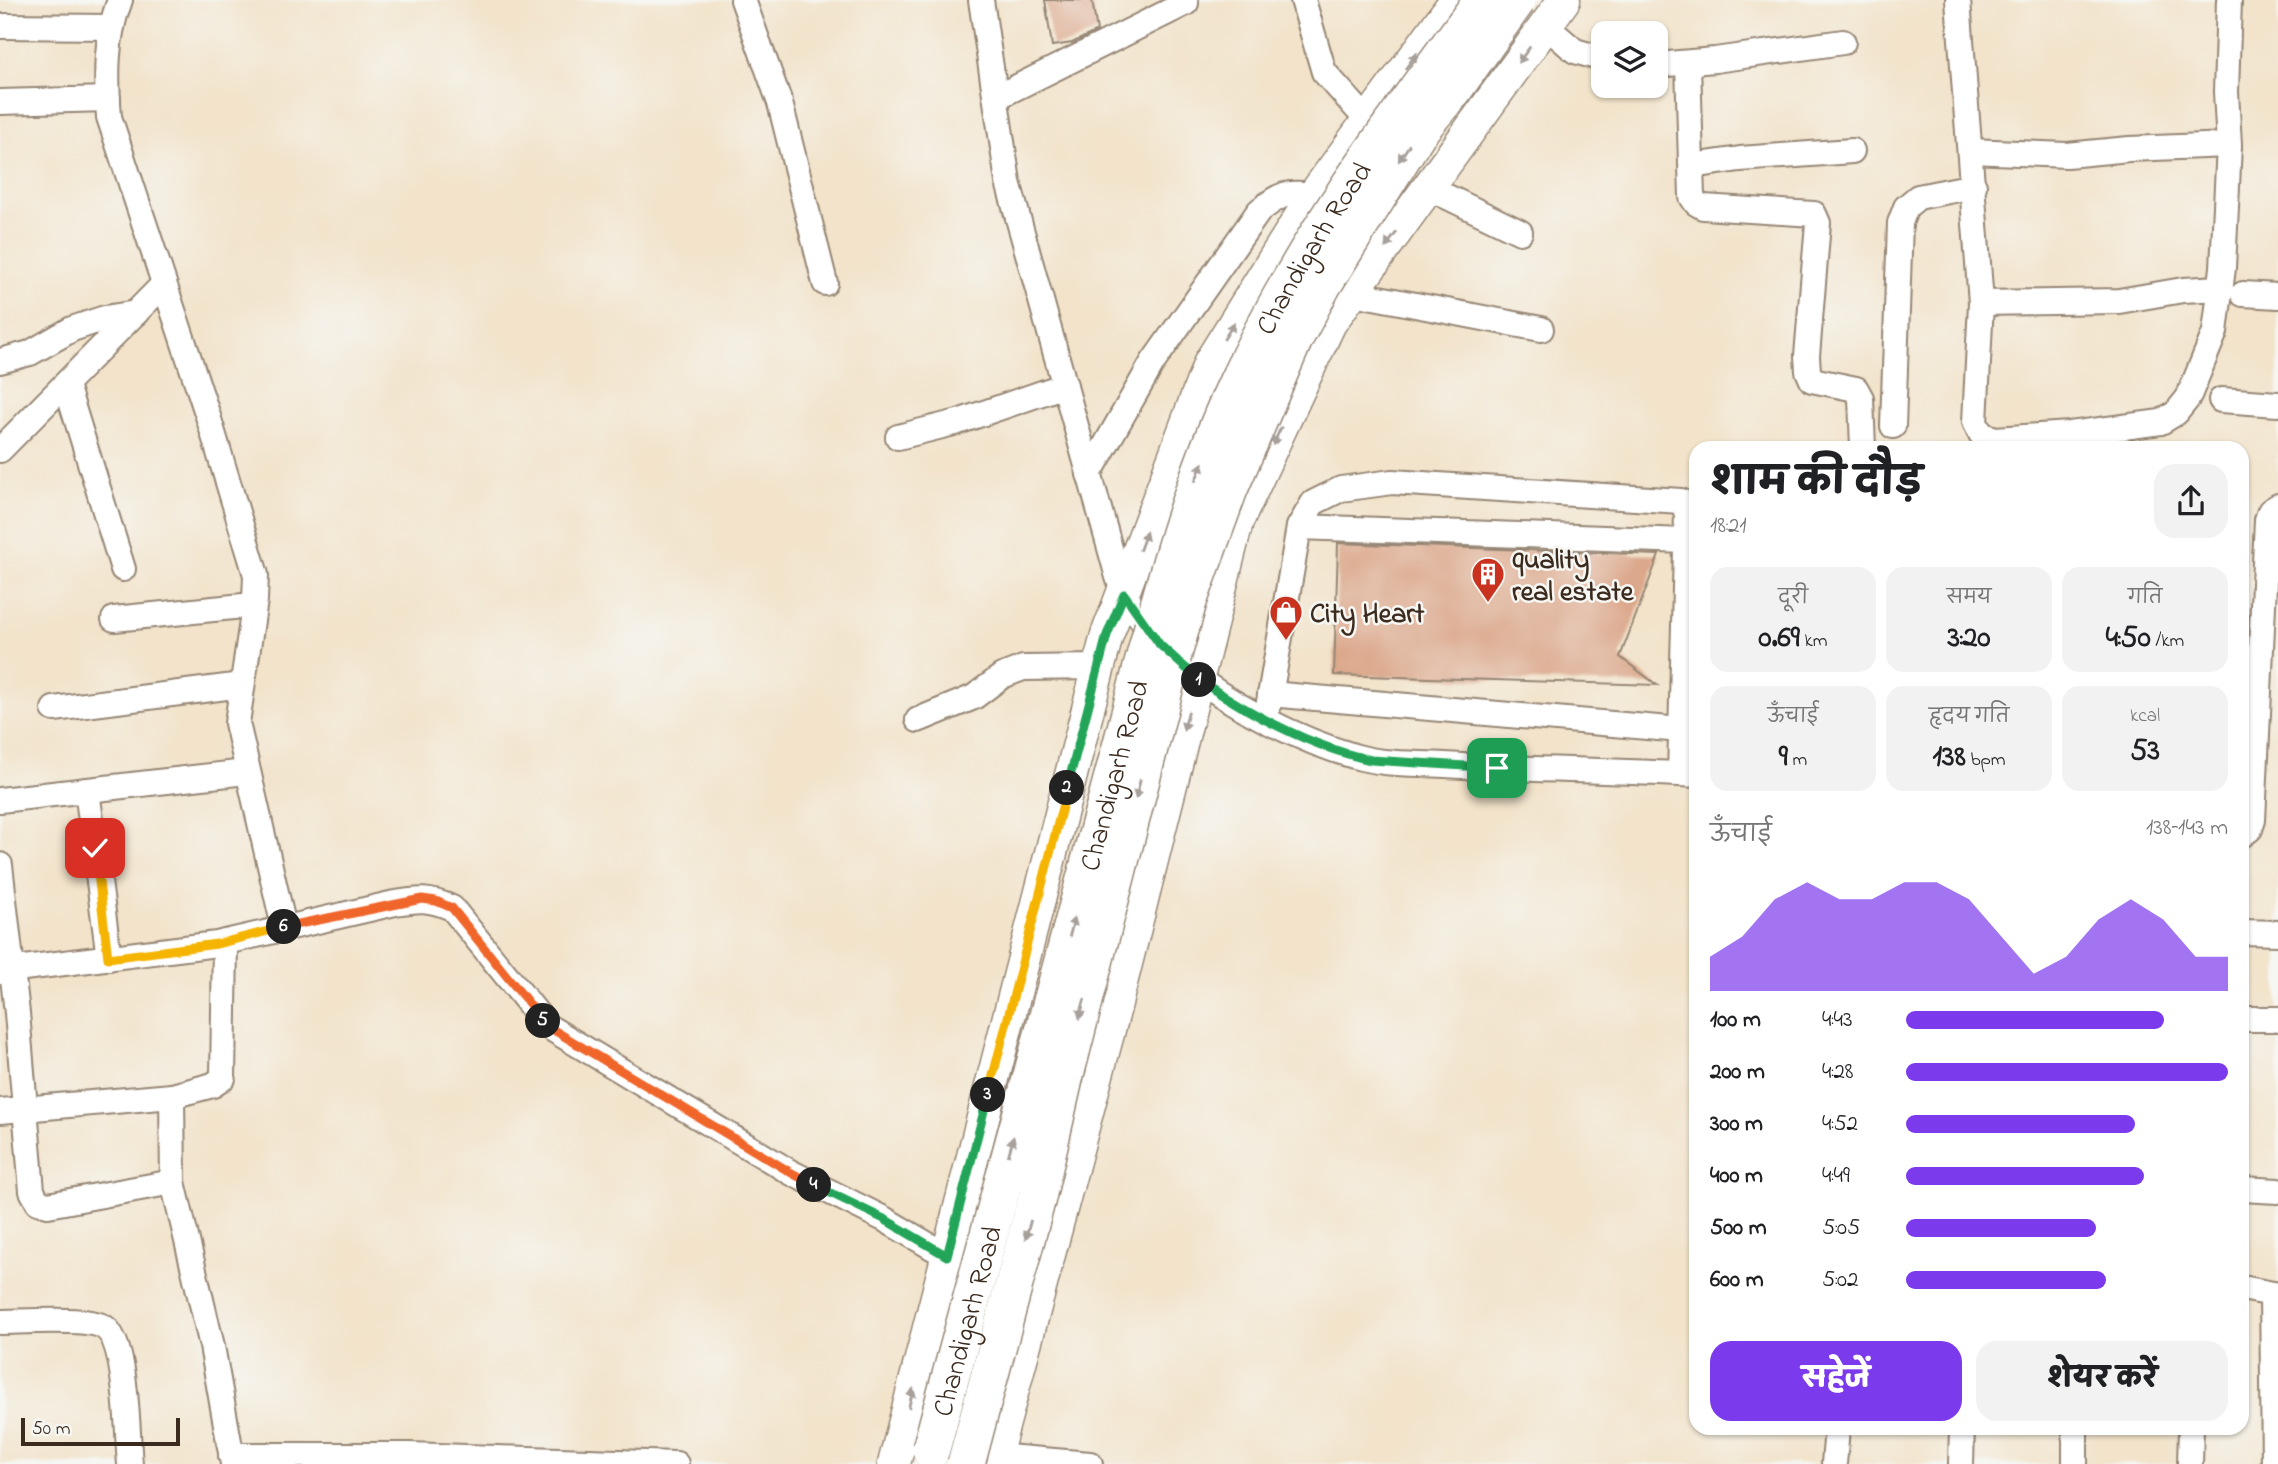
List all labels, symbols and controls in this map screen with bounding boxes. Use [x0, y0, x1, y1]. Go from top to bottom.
map controls [1591, 21, 1668, 98]
button: layers [1591, 21, 1668, 98]
one-way arrow [1518, 46, 1532, 64]
one-way arrow [1404, 52, 1418, 70]
one-way arrow [1398, 144, 1411, 163]
street label: Chandigarh Road [1247, 154, 1384, 343]
one-way arrow [1384, 231, 1398, 249]
one-way arrow [1223, 321, 1236, 340]
one-way arrow [1272, 425, 1283, 446]
text: शाम की दौड़ [1710, 456, 1922, 512]
one-way arrow [1193, 462, 1205, 482]
button: share [2154, 464, 2228, 538]
text: 18:21 [1710, 510, 1747, 543]
one-way arrow [1138, 530, 1149, 551]
place label: quality real estate [1512, 541, 1635, 614]
building icon: quality real estate [1469, 555, 1507, 604]
text: दूरी [1778, 585, 1808, 612]
text: समय [1946, 585, 1992, 612]
text: गति [2128, 585, 2162, 612]
shop icon: City Heart [1267, 593, 1305, 642]
place label: City Heart [1310, 595, 1425, 636]
text: 0.69 [1758, 617, 1800, 661]
text: 3:20 [1948, 617, 1990, 661]
text: 4:50 [2106, 617, 2151, 661]
text: km [1800, 628, 1828, 655]
text: /km [2151, 628, 2184, 655]
pin: 1 [1182, 662, 1216, 698]
text: 1 [1195, 666, 1202, 693]
street label: Chandigarh Road [1071, 676, 1162, 876]
text: kcal [2130, 703, 2160, 730]
text: ऊँचाई [1768, 704, 1818, 731]
text: हृदय गति [1929, 704, 2009, 731]
one-way arrow [1180, 710, 1191, 732]
text: 53 [2130, 730, 2160, 774]
text: 9 [1779, 736, 1788, 780]
text: 138 [1932, 736, 1966, 780]
pin [1467, 738, 1527, 798]
text: m [1788, 747, 1807, 774]
text: bpm [1966, 747, 2006, 774]
icon: arrive [1478, 749, 1516, 787]
pin: 2 [1050, 770, 1084, 806]
text: 2 [1062, 774, 1071, 801]
one-way arrow [1132, 778, 1143, 800]
text: 138–143 m [2146, 812, 2228, 845]
pin [65, 818, 125, 878]
text: ऊँचाई [1710, 819, 1772, 852]
icon: check [76, 829, 114, 867]
pin: 6 [266, 909, 302, 944]
text: 6 [279, 913, 288, 940]
one-way arrow [1067, 916, 1077, 937]
one-way arrow [1076, 998, 1087, 1020]
pin: 5 [526, 1004, 560, 1038]
text: 100 m [1710, 1004, 1761, 1037]
text: 4:43 [1822, 1004, 1852, 1037]
text: 5 [537, 1007, 548, 1034]
text: 200 m [1710, 1056, 1765, 1089]
text: 4:28 [1822, 1056, 1854, 1089]
pin: 3 [970, 1078, 1006, 1112]
text: 3 [984, 1081, 991, 1108]
text: 300 m [1710, 1108, 1763, 1141]
text: 4:52 [1822, 1108, 1858, 1141]
one-way arrow [1007, 1135, 1017, 1156]
text: 400 m [1710, 1160, 1763, 1193]
text: 4:49 [1822, 1160, 1850, 1193]
pin: 4 [796, 1168, 832, 1202]
text: 4 [810, 1171, 817, 1198]
text: 500 m [1710, 1212, 1767, 1245]
text: 5:05 [1822, 1212, 1860, 1245]
one-way arrow [1023, 1220, 1033, 1241]
street label: Chandigarh Road [924, 1222, 1015, 1422]
text: 600 m [1710, 1264, 1764, 1297]
text: 5:02 [1822, 1264, 1858, 1297]
button: सहेजें [1710, 1341, 1962, 1421]
button: शेयर करें [1976, 1341, 2228, 1421]
one-way arrow [906, 1387, 917, 1409]
scale bar [21, 1415, 180, 1447]
text: 50 m [32, 1416, 71, 1443]

